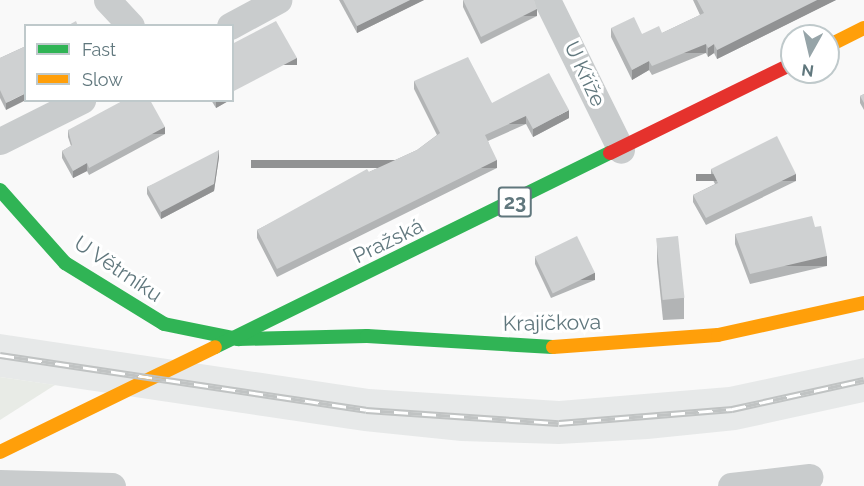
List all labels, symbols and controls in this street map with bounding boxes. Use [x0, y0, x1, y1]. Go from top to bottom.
legend [24, 24, 234, 102]
north arrow [780, 24, 840, 84]
street label: U Kříže [559, 37, 611, 111]
text: Fast [82, 39, 116, 60]
text: N [800, 60, 815, 81]
text: Slow [82, 69, 123, 90]
road number: 23 [497, 185, 533, 219]
street label: Pražská [349, 213, 427, 269]
street label: U Větrníku [69, 230, 167, 308]
street label: Krajíčkova [503, 310, 601, 336]

